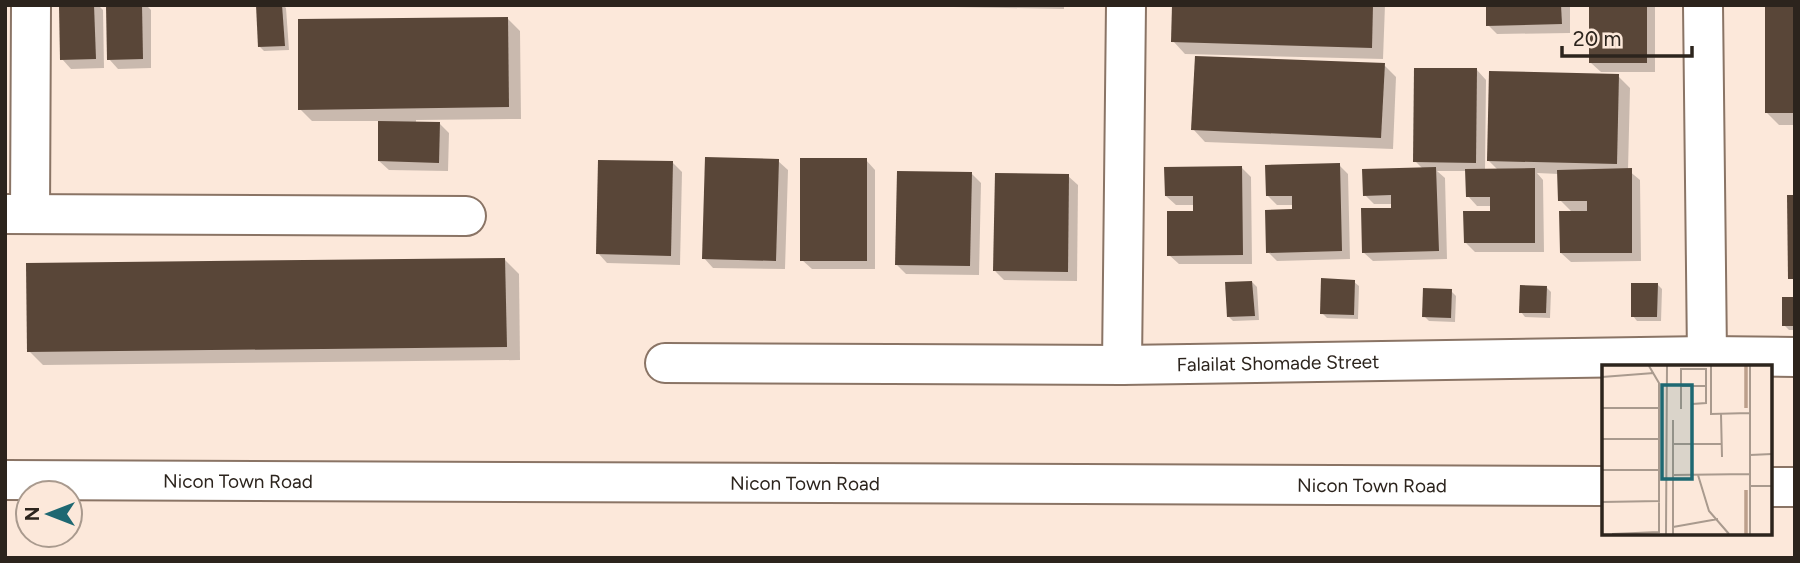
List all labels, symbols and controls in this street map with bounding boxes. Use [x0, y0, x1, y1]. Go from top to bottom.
scale bar [1562, 14, 1692, 58]
text: 20 m [1573, 26, 1621, 51]
street label: Falailat Shomade Street [1176, 350, 1379, 376]
inset map [1602, 365, 1772, 535]
street label: Nicon Town Road [163, 470, 313, 493]
street label: Nicon Town Road [730, 472, 880, 495]
street label: Nicon Town Road [1297, 474, 1447, 497]
north arrow [14, 479, 84, 549]
text: N [21, 507, 44, 521]

